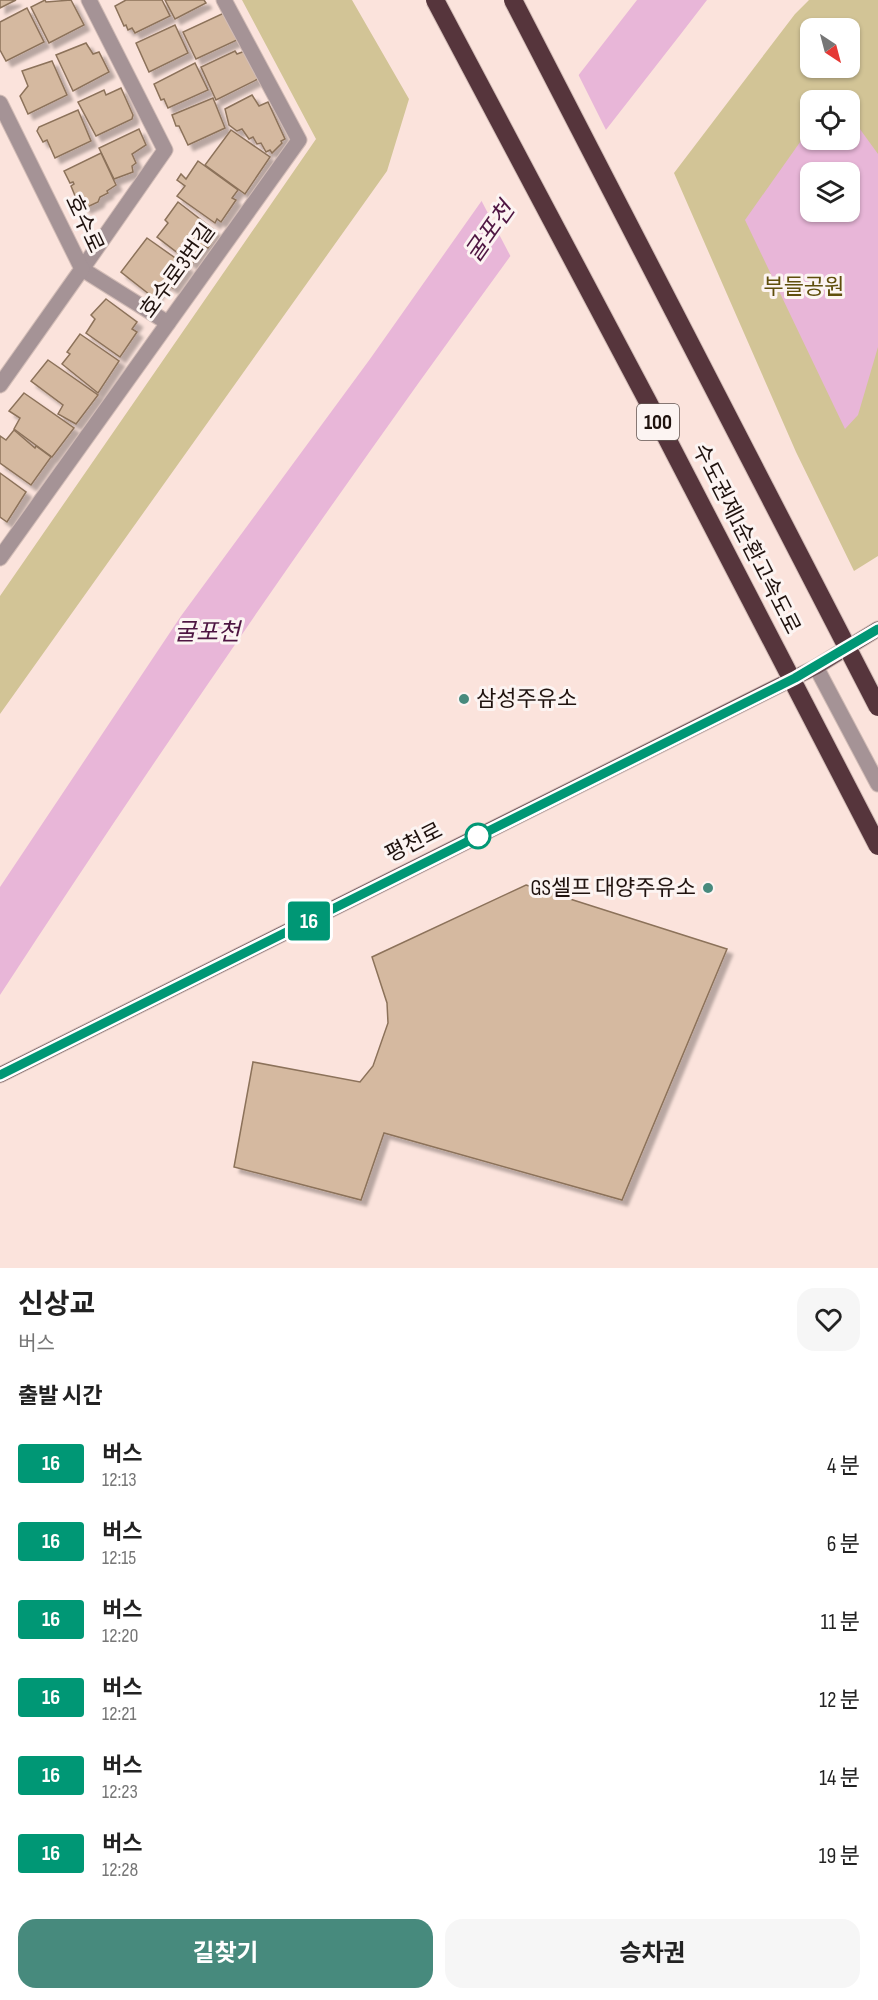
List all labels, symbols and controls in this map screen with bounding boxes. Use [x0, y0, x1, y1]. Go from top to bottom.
north arrow [800, 18, 860, 78]
map controls [800, 18, 860, 222]
button: locate [800, 90, 860, 150]
button: layers [800, 162, 860, 222]
street label: 호수로 [59, 191, 109, 257]
water label: 굴포천 [459, 194, 523, 267]
street label: 호수로3번길 [135, 218, 221, 324]
park label: 부들공원 [764, 274, 844, 301]
road number: 100 [637, 404, 679, 440]
street label: 수도권제1순환고속도로 [686, 439, 806, 639]
water label: 굴포천 [174, 618, 243, 647]
place label: 삼성주유소 [476, 686, 577, 713]
marker: 삼성주유소 [457, 692, 471, 706]
street label: 평천로 [381, 817, 447, 869]
unlabelled marker [465, 823, 491, 849]
place label: GS셀프 대양주유소 [530, 875, 696, 902]
marker: GS셀프 대양주유소 [701, 881, 715, 895]
line badge: 16 [282, 902, 336, 940]
text: 16 [300, 909, 318, 934]
text: 신상교 [18, 1288, 95, 1321]
button: heart [797, 1288, 860, 1351]
text: 버스 [18, 1332, 55, 1356]
text: 출발 시간 [18, 1383, 102, 1410]
text: 버스 [102, 1441, 142, 1468]
text: 16 [42, 1451, 60, 1476]
text: 4 분 [827, 1453, 860, 1480]
text: 12:13 [102, 1468, 137, 1492]
text: 버스 [102, 1519, 142, 1546]
text: 16 [42, 1529, 60, 1554]
text: 6 분 [827, 1531, 860, 1558]
text: 12:15 [102, 1546, 136, 1570]
text: 버스 [102, 1597, 142, 1624]
text: 16 [42, 1607, 60, 1632]
text: 11 분 [821, 1609, 860, 1636]
text: 12:20 [102, 1624, 138, 1648]
text: 버스 [102, 1675, 142, 1702]
text: 16 [42, 1685, 60, 1710]
text: 12 분 [819, 1687, 860, 1714]
text: 12:21 [102, 1702, 137, 1726]
text: 버스 [102, 1753, 142, 1780]
text: 16 [42, 1763, 60, 1788]
text: 14 분 [819, 1765, 860, 1792]
text: 12:23 [102, 1780, 138, 1804]
text: 버스 [102, 1831, 142, 1858]
text: 16 [42, 1841, 60, 1866]
text: 19 분 [819, 1843, 860, 1870]
text: 12:28 [102, 1858, 138, 1882]
button: 길찾기 [18, 1919, 433, 1988]
button: 승차권 [445, 1919, 860, 1988]

